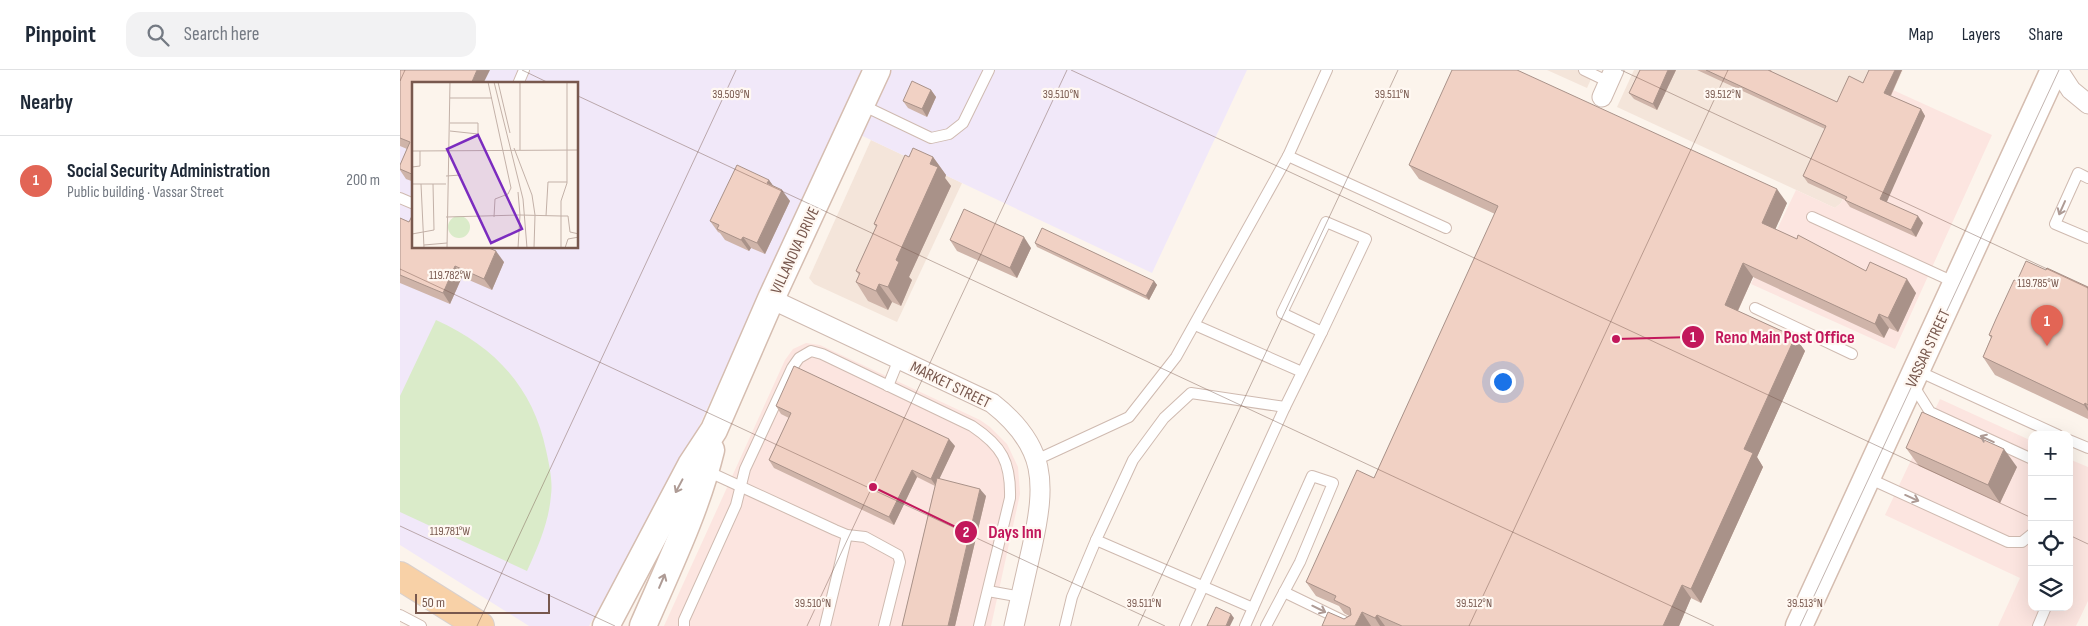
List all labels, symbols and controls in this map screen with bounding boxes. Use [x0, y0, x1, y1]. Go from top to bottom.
search box [126, 12, 476, 57]
text: Pinpoint [25, 20, 96, 49]
icon: search [144, 21, 172, 49]
text: Search here [184, 23, 259, 46]
text: Map [1909, 24, 1934, 45]
text: Layers [1962, 24, 2001, 45]
text: Share [2029, 24, 2063, 45]
inset map [412, 82, 579, 249]
text: 39.509°N [712, 87, 750, 102]
text: 39.510°N [1043, 87, 1079, 102]
text: 39.511°N [1375, 87, 1409, 102]
text: 39.512°N [1705, 87, 1741, 102]
text: Nearby [20, 90, 73, 115]
text: Social Security Administration [67, 160, 270, 183]
text: 1 [33, 171, 39, 190]
text: 200 m [346, 171, 380, 190]
text: Public building · Vassar Street [67, 183, 224, 202]
one-way arrow [2057, 200, 2067, 215]
street label: VILLANOVA DRIVE [767, 204, 824, 297]
text: 119.782°W [429, 268, 471, 283]
text: 119.785°W [2017, 276, 2059, 291]
pin: 1 [2031, 305, 2063, 346]
street label: VASSAR STREET [1902, 306, 1955, 391]
callout: Reno Main Post Office [1680, 320, 1865, 353]
text: Reno Main Post Office [1715, 327, 1855, 348]
text: 1 [1690, 328, 1696, 347]
street label: MARKET STREET [907, 358, 994, 413]
your location [1490, 369, 1516, 395]
map controls [2028, 431, 2073, 611]
button: + [2028, 431, 2073, 476]
one-way arrow [1980, 433, 1995, 443]
button: − [2028, 476, 2073, 521]
one-way arrow [674, 479, 684, 494]
one-way arrow [1904, 494, 1919, 504]
callout: Days Inn [954, 515, 1052, 548]
button: locate [2028, 521, 2073, 566]
text: Days Inn [988, 522, 1042, 543]
text: 2 [963, 523, 969, 542]
text: 119.781°W [430, 524, 470, 539]
button: layers [2028, 566, 2073, 611]
one-way arrow [658, 574, 668, 589]
scale bar [415, 591, 550, 614]
text: 50 m [422, 594, 445, 611]
text: 39.510°N [795, 596, 831, 611]
text: 39.511°N [1127, 596, 1161, 611]
text: 39.512°N [1456, 596, 1492, 611]
text: 39.513°N [1787, 596, 1823, 611]
one-way arrow [1311, 605, 1326, 614]

